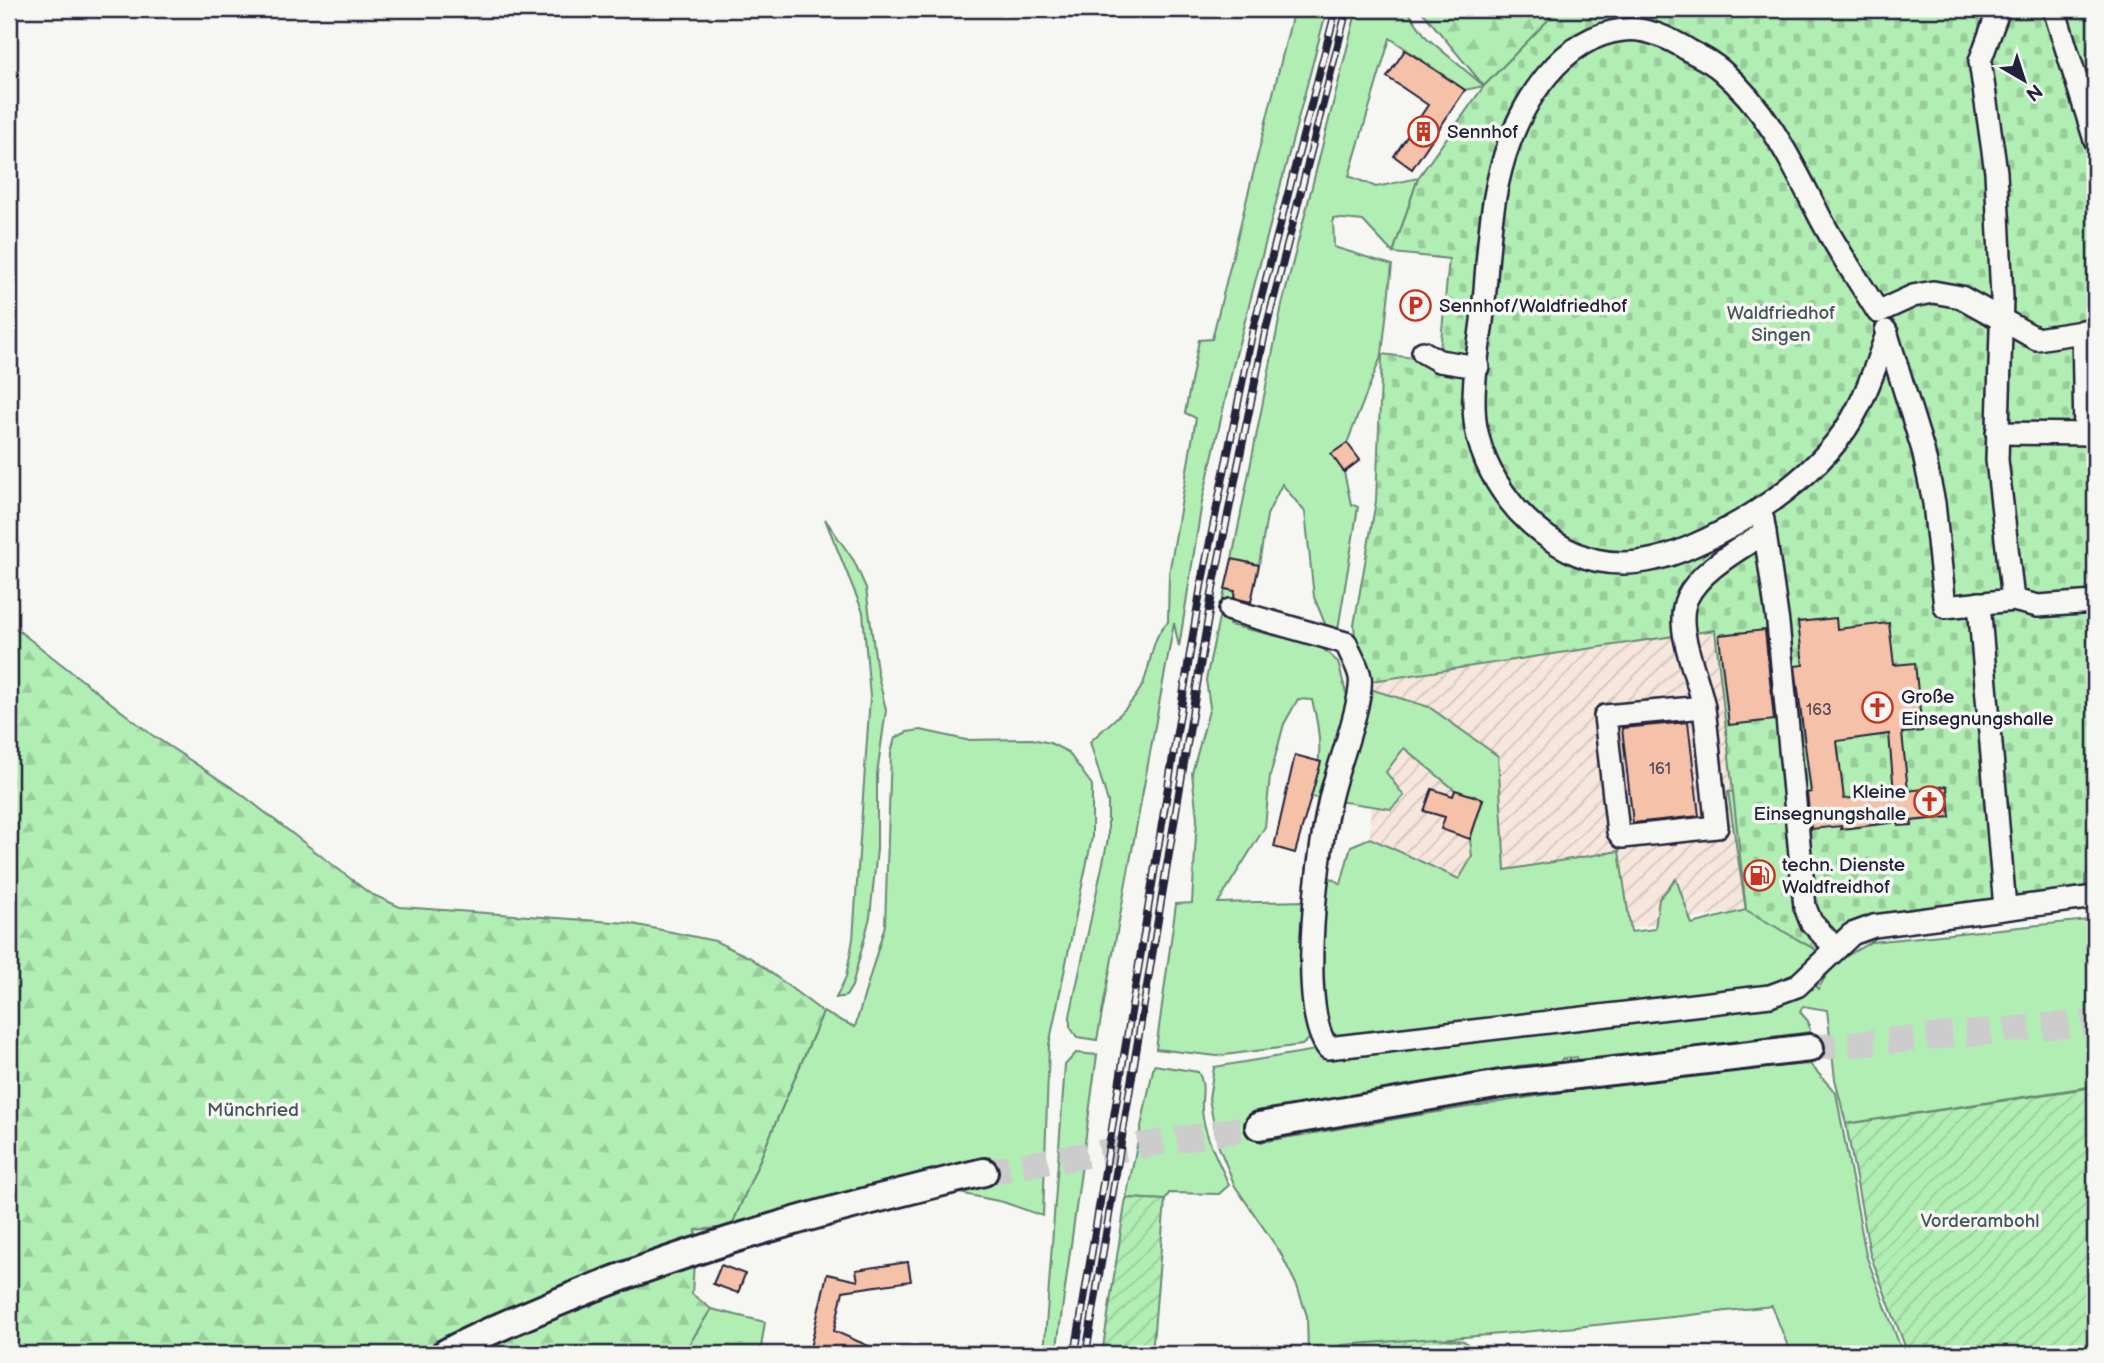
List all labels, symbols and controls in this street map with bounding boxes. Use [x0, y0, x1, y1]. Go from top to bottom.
north arrow [1988, 46, 2058, 116]
text: N [2021, 79, 2047, 105]
building icon: Sennhof [1407, 114, 1441, 148]
place label: Sennhof [1447, 121, 1518, 144]
parking icon: Sennhof/Waldfriedhof [1399, 288, 1433, 322]
place label: Sennhof/Waldfriedhof [1439, 295, 1627, 318]
park label: Waldfriedhof Singen [1727, 302, 1835, 347]
place label: Große Einsegnungshalle [1901, 686, 2053, 731]
church icon: Große Einsegnungshalle [1861, 690, 1895, 724]
house number: 163 [1806, 701, 1832, 720]
house number: 161 [1649, 760, 1671, 779]
place label: Kleine Einsegnungshalle [1754, 781, 1906, 826]
church icon: Kleine Einsegnungshalle [1912, 785, 1946, 819]
place label: techn. Dienste Waldfreidhof [1782, 854, 1905, 899]
fuel station icon: techn. Dienste Waldfreidhof [1742, 858, 1776, 892]
park label: Münchried [207, 1099, 299, 1122]
park label: Vorderambohl [1920, 1210, 2040, 1233]

